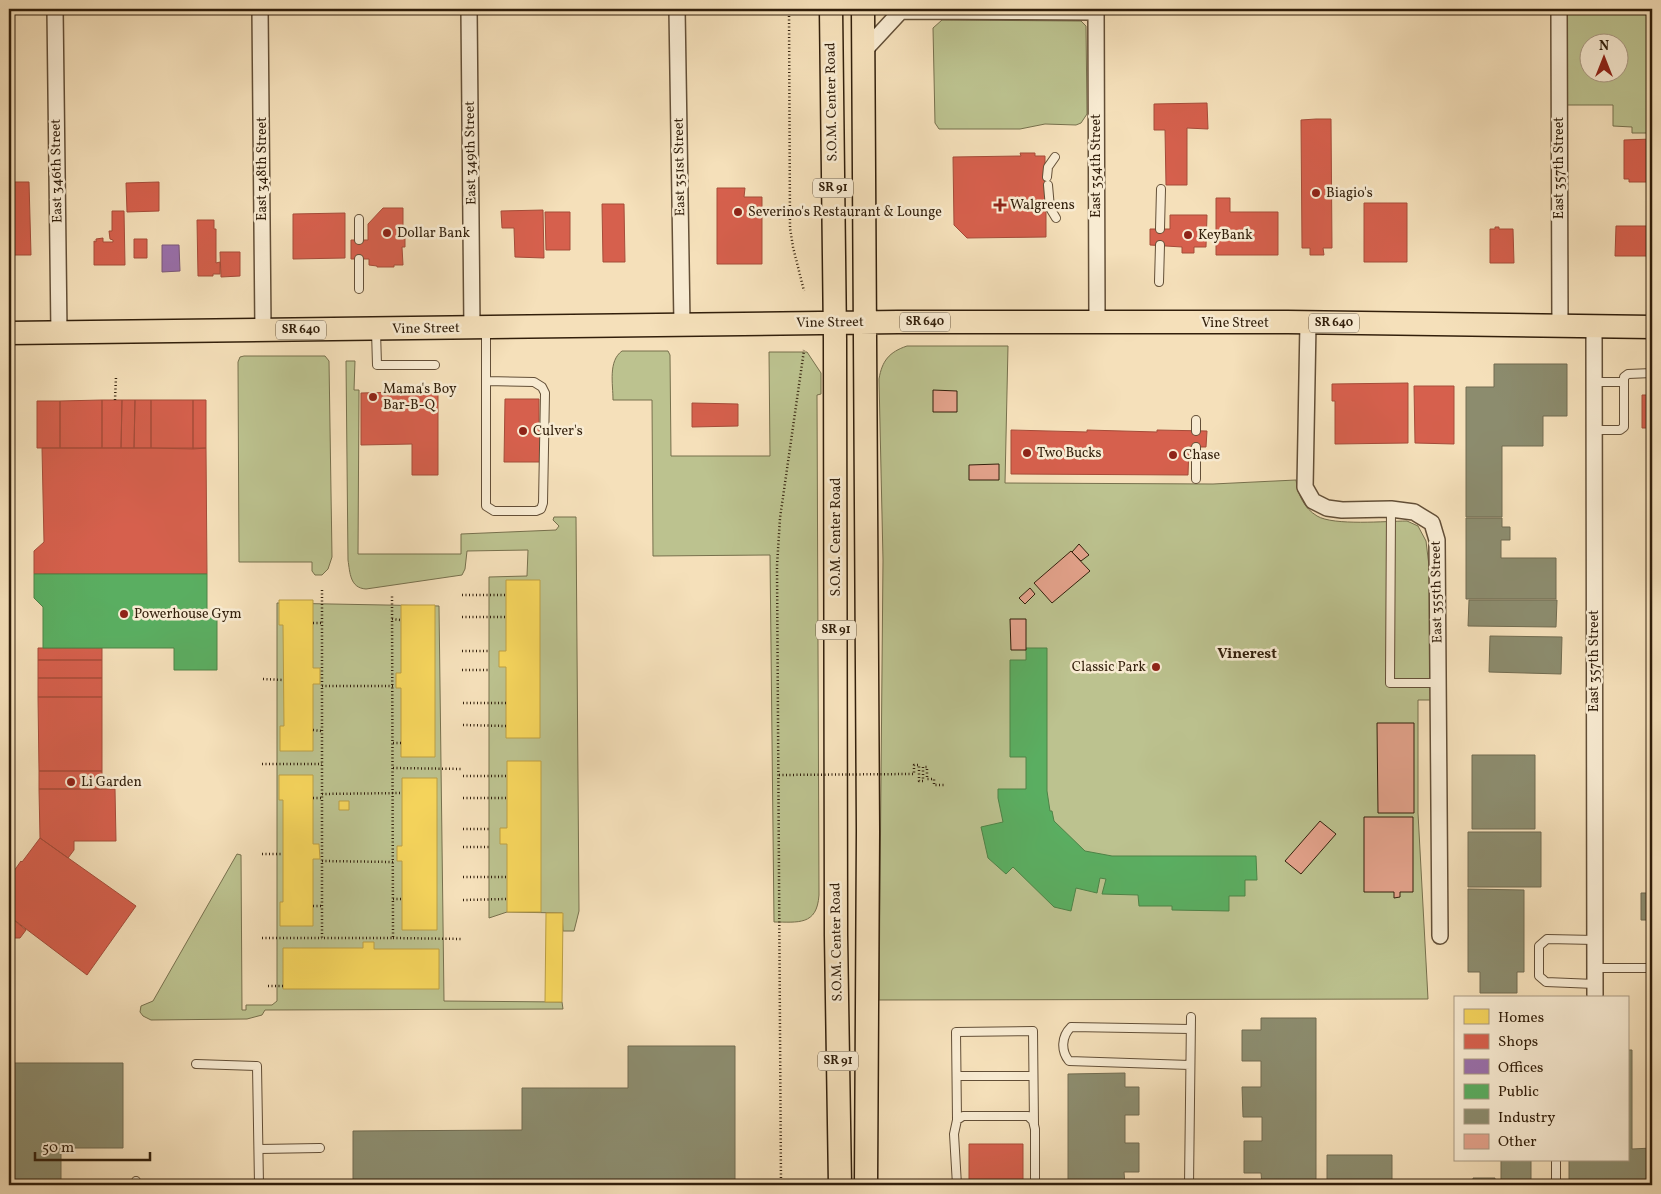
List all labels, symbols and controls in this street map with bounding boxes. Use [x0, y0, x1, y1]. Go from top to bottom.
north arrow [1578, 32, 1628, 82]
text: N [1599, 37, 1609, 56]
street label: S.O.M. Center Road [821, 42, 843, 162]
street label: East 349th Street [461, 101, 481, 205]
street label: East 354th Street [1087, 114, 1106, 218]
street label: East 348th Street [253, 117, 272, 221]
street label: East 351st Street [670, 117, 690, 217]
street label: East 357th Street [1550, 117, 1569, 219]
street label: East 346th Street [47, 119, 67, 223]
road number: SR 91 [813, 178, 853, 198]
place label: Biagio's [1326, 184, 1373, 203]
marker: Biagio's [1310, 187, 1322, 199]
place label: Walgreens [1010, 196, 1075, 215]
marker: Walgreens [994, 199, 1006, 211]
place label: Severino's Restaurant & Lounge [748, 203, 942, 222]
marker: Severino's Restaurant & Lounge [732, 206, 744, 218]
place label: Dollar Bank [397, 224, 471, 243]
place label: KeyBank [1198, 226, 1253, 245]
marker: Dollar Bank [381, 227, 393, 239]
marker: KeyBank [1182, 229, 1194, 241]
street label: Vine Street [796, 313, 864, 333]
road number: SR 640 [900, 313, 950, 332]
street label: Vine Street [1201, 314, 1269, 333]
road number: SR 640 [1309, 314, 1359, 332]
street label: Vine Street [392, 319, 460, 339]
road number: SR 640 [276, 320, 326, 340]
place label: Mama's Boy Bar-B-Q [383, 380, 457, 415]
marker: Mama's Boy Bar-B-Q [367, 391, 379, 403]
place label: Culver's [533, 422, 583, 441]
marker: Culver's [517, 425, 529, 437]
place label: Two Bucks [1037, 444, 1102, 463]
place label: Chase [1183, 446, 1220, 465]
marker: Two Bucks [1021, 447, 1033, 459]
marker: Chase [1167, 449, 1179, 461]
street label: S.O.M. Center Road [827, 477, 846, 596]
street label: East 355th Street [1427, 541, 1447, 643]
place label: Powerhouse Gym [134, 605, 242, 624]
marker: Powerhouse Gym [118, 608, 130, 620]
street label: East 357th Street [1585, 610, 1604, 712]
road number: SR 91 [816, 620, 856, 640]
district label: Vinerest [1217, 644, 1277, 665]
place label: Classic Park [1072, 658, 1146, 677]
marker: Classic Park [1150, 661, 1162, 673]
place label: Li Garden [81, 773, 142, 792]
marker: Li Garden [65, 776, 77, 788]
street label: S.O.M. Center Road [826, 882, 848, 1002]
legend [1454, 996, 1628, 1162]
text: Homes [1498, 1008, 1544, 1029]
text: Shops [1498, 1032, 1538, 1053]
road number: SR 91 [818, 1052, 858, 1070]
text: Offices [1498, 1058, 1543, 1079]
text: Public [1498, 1082, 1539, 1103]
text: Industry [1498, 1108, 1555, 1129]
scale bar [35, 1129, 150, 1161]
text: Other [1498, 1132, 1537, 1153]
text: 50 m [42, 1138, 74, 1159]

